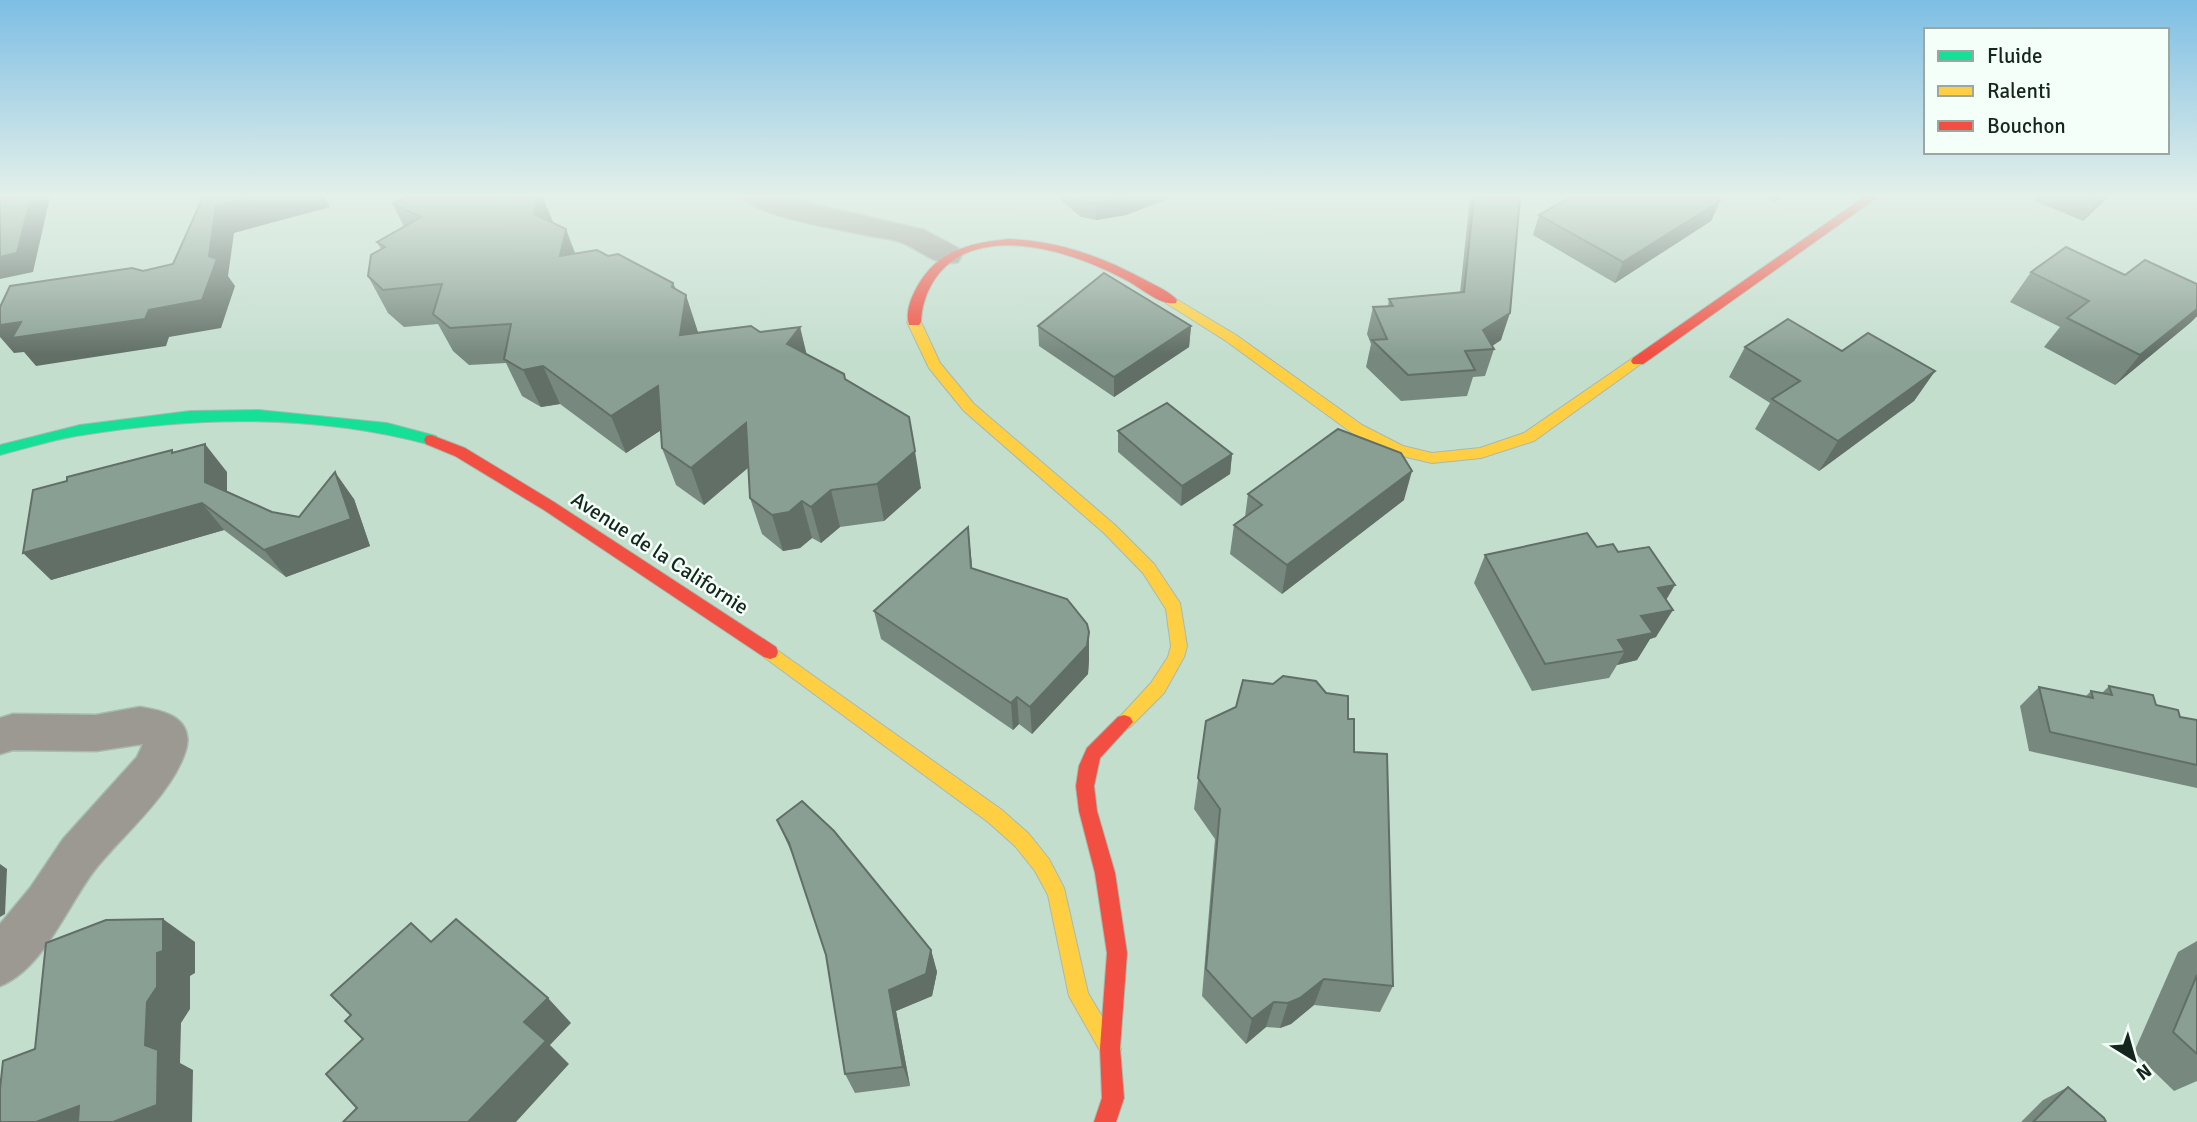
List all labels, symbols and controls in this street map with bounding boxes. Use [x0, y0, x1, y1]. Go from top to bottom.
legend [1924, 28, 2169, 154]
text: Fluide [1987, 43, 2043, 69]
text: Ralenti [1987, 78, 2051, 104]
text: Bouchon [1987, 113, 2066, 139]
street label: Avenue de la Californie [567, 486, 753, 620]
north arrow [2099, 1024, 2169, 1094]
text: N [2131, 1058, 2156, 1085]

